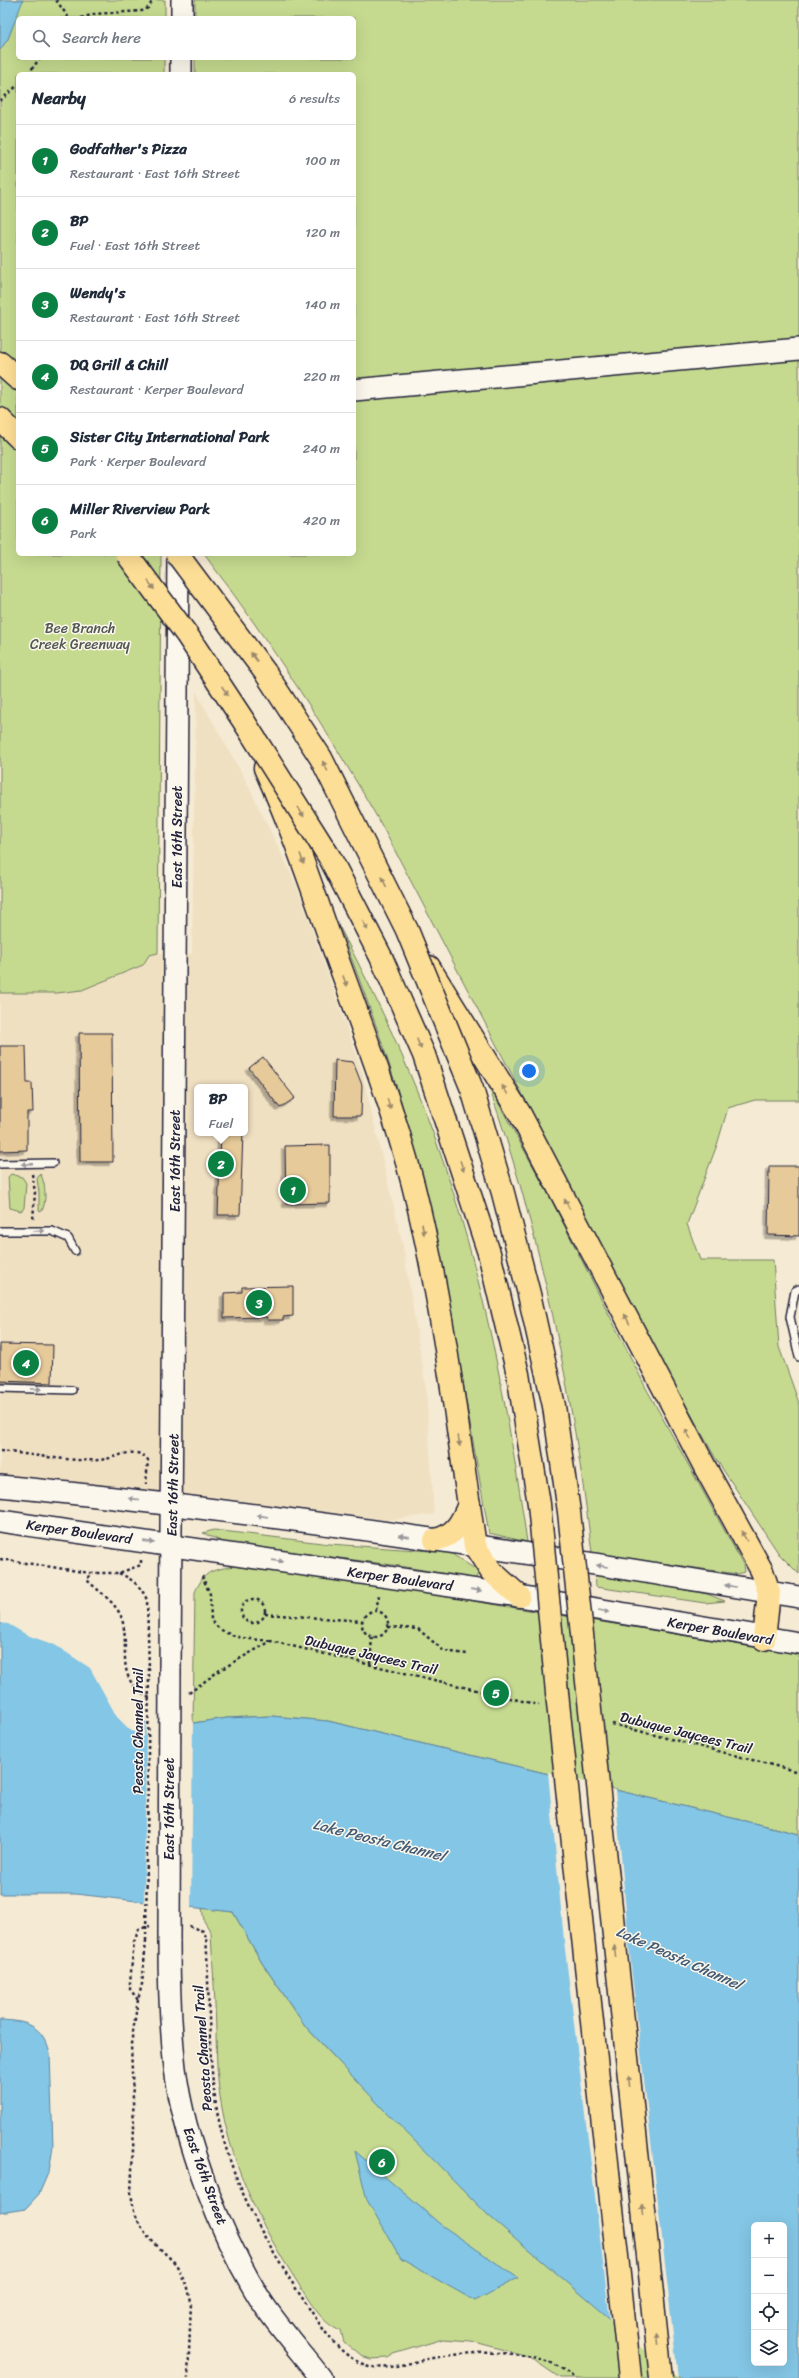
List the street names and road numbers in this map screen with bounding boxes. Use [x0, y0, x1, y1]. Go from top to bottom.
street label: East 16th Street [165, 786, 190, 888]
street label: East 16th Street [163, 1110, 188, 1212]
street label: East 16th Street [160, 1433, 186, 1537]
street label: Kerper Boulevard [25, 1512, 135, 1552]
street label: Kerper Boulevard [346, 1559, 456, 1599]
street label: Kerper Boulevard [665, 1609, 776, 1653]
street label: Dubuque Jaycees Trail [302, 1628, 441, 1683]
street label: Peosta Channel Trail [126, 1667, 151, 1794]
street label: Dubuque Jaycees Trail [617, 1704, 756, 1762]
street label: East 16th Street [157, 1758, 182, 1860]
street label: Peosta Channel Trail [186, 1983, 220, 2112]
street label: East 16th Street [176, 2123, 234, 2229]

